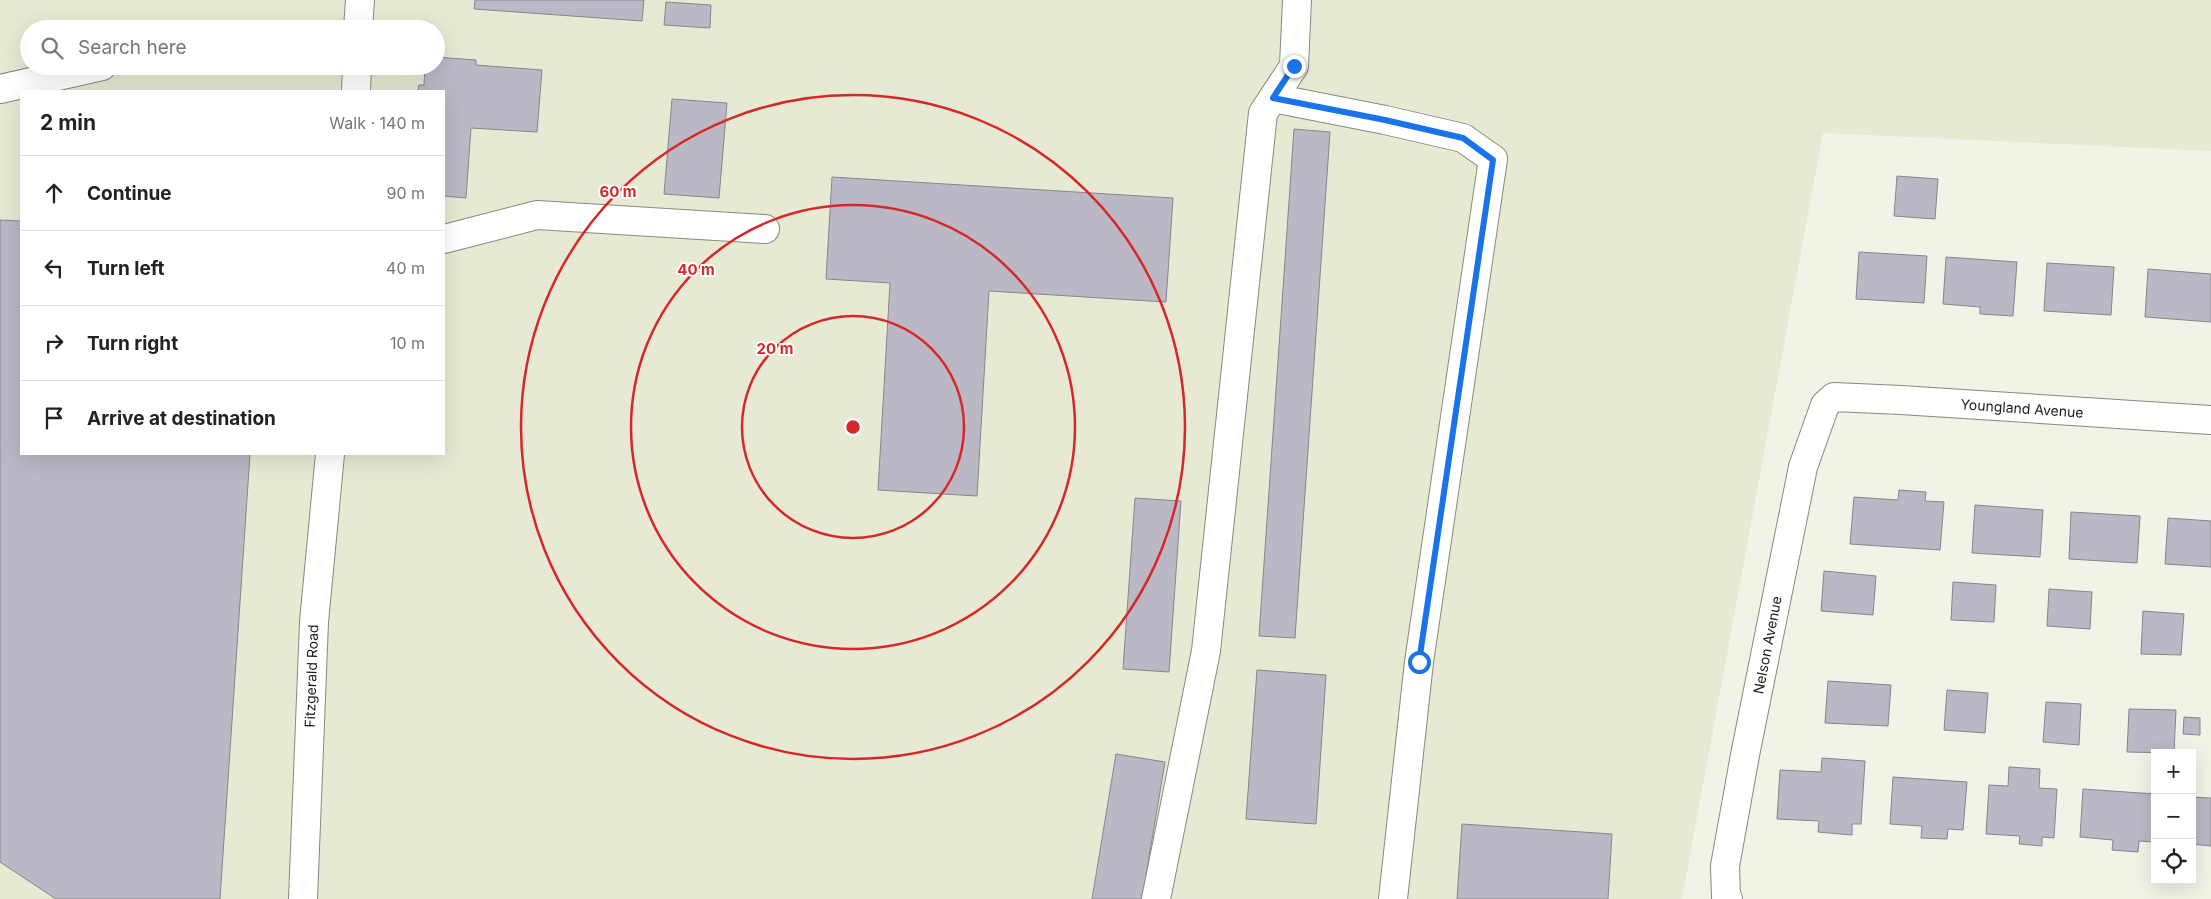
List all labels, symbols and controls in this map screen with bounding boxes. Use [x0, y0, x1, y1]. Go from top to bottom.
search box [20, 20, 445, 75]
icon: search [38, 34, 66, 62]
text: Search here [78, 36, 187, 59]
route end [1283, 55, 1306, 78]
text: 2 min [40, 110, 96, 135]
text: Walk · 140 m [329, 113, 425, 133]
icon: ahead [40, 179, 68, 207]
text: Continue [87, 182, 172, 205]
text: 60 m [599, 182, 637, 201]
text: 90 m [386, 183, 425, 203]
icon: left [40, 254, 68, 282]
text: Turn left [87, 257, 165, 280]
text: 40 m [386, 258, 425, 278]
text: 40 m [677, 260, 715, 279]
icon: right [40, 329, 68, 357]
text: Turn right [87, 332, 178, 355]
text: 10 m [390, 333, 425, 353]
text: 20 m [757, 339, 793, 358]
street label: Youngland Avenue [1960, 395, 2084, 421]
icon: arrive [40, 404, 68, 432]
text: Arrive at destination [87, 407, 276, 430]
centre of rings [844, 418, 862, 436]
street label: Nelson Avenue [1749, 595, 1785, 695]
street label: Fitzgerald Road [301, 624, 321, 728]
route start [1408, 651, 1431, 674]
map controls [2151, 749, 2196, 884]
button: + [2151, 749, 2196, 794]
button: − [2151, 794, 2196, 839]
button: locate [2151, 839, 2196, 884]

